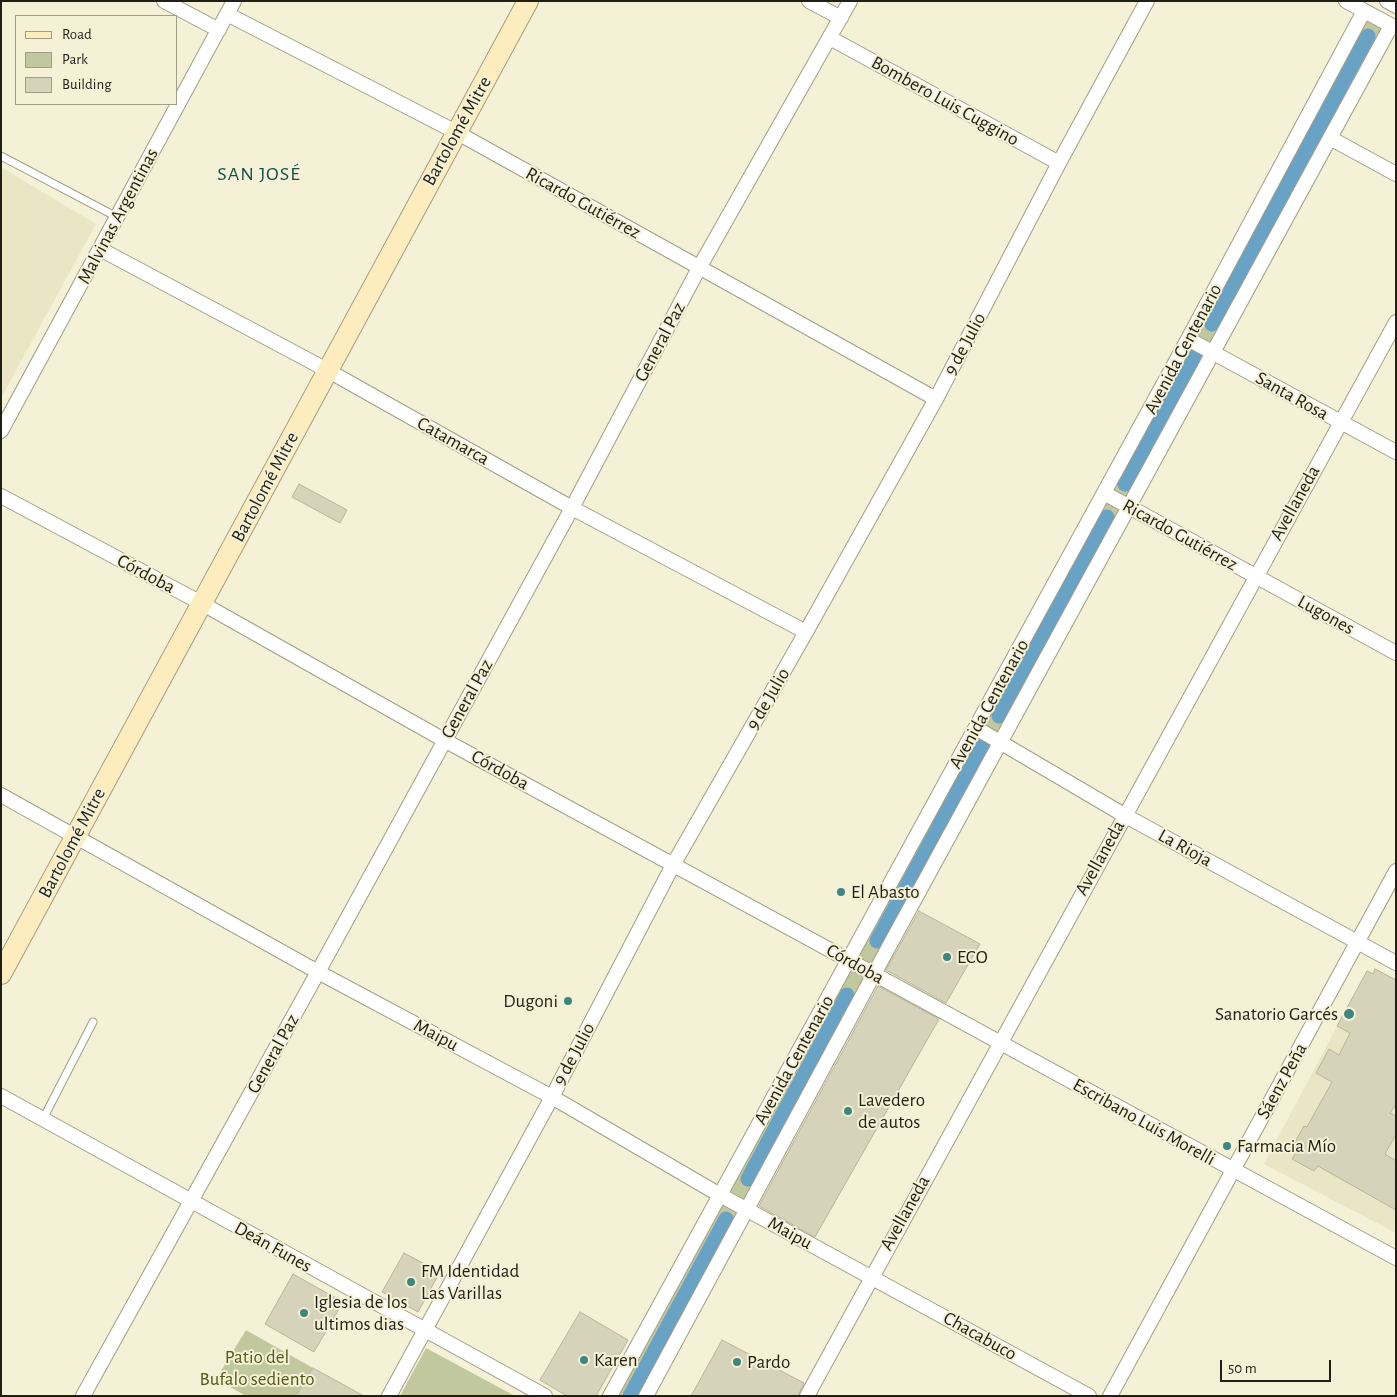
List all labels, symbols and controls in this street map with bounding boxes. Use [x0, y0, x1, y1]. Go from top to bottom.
legend [15, 15, 178, 105]
text: Road [62, 27, 92, 42]
street label: Bombero Luis Cuggino [867, 51, 1023, 151]
text: Park [62, 52, 88, 67]
street label: Bartolomé Mitre [418, 72, 496, 190]
text: Building [62, 77, 112, 92]
street label: Malvinas Argentinas [73, 144, 163, 288]
district label: SAN JOSÉ [216, 162, 302, 186]
street label: Ricardo Gutiérrez [521, 162, 645, 244]
street label: Avenida Centenario [1139, 280, 1227, 418]
street label: General Paz [630, 298, 690, 386]
street label: 9 de Julio [939, 309, 991, 379]
street label: Santa Rosa [1252, 367, 1332, 425]
street label: Catamarca [413, 412, 493, 470]
street label: Bartolomé Mitre [226, 428, 304, 546]
street label: Avellaneda [1265, 461, 1325, 545]
street label: Ricardo Gutiérrez [1118, 494, 1242, 576]
street label: Córdoba [113, 549, 179, 599]
street label: Lugones [1294, 590, 1358, 640]
street label: Avenida Centenario [944, 635, 1034, 773]
street label: General Paz [436, 655, 498, 743]
street label: 9 de Julio [741, 664, 795, 734]
street label: Córdoba [467, 745, 533, 795]
street label: Bartolomé Mitre [33, 784, 111, 902]
street label: Avellaneda [1070, 816, 1130, 900]
street label: La Rioja [1154, 824, 1216, 872]
place label: El Abasto [851, 881, 920, 903]
marker: El Abasto [835, 886, 847, 898]
street label: Córdoba [822, 939, 888, 989]
place label: ECO [957, 946, 988, 968]
marker: ECO [941, 951, 953, 963]
place label: Dugoni [503, 990, 558, 1012]
street label: Avenida Centenario [749, 991, 839, 1129]
marker: Dugoni [562, 995, 574, 1007]
place label: Sanatorio Garcés [1215, 1003, 1338, 1025]
marker: Sanatorio Garcés [1342, 1007, 1356, 1021]
street label: General Paz [242, 1010, 304, 1098]
street label: Maipu [410, 1014, 462, 1056]
street label: 9 de Julio [548, 1019, 600, 1089]
street label: Sáenz Peña [1252, 1039, 1312, 1123]
street label: Escribano Luis Morelli [1069, 1073, 1219, 1171]
place label: Lavedero de autos [858, 1089, 925, 1133]
marker: Lavedero de autos [842, 1105, 854, 1117]
place label: Farmacia Mío [1237, 1135, 1336, 1157]
marker: Farmacia Mío [1221, 1140, 1233, 1152]
street label: Avellaneda [875, 1171, 935, 1255]
street label: Maipu [764, 1212, 816, 1254]
street label: Deán Funes [230, 1216, 316, 1278]
place label: FM Identidad Las Varillas [421, 1260, 519, 1304]
marker: FM Identidad Las Varillas [405, 1276, 417, 1288]
place label: Iglesia de los ultimos dias [314, 1291, 408, 1335]
marker: Iglesia de los ultimos dias [298, 1307, 310, 1319]
street label: Chacabuco [939, 1307, 1021, 1365]
park label: Patio del Bufalo sediento [199, 1346, 315, 1390]
place label: Karen [594, 1349, 637, 1371]
scale bar [1222, 1350, 1333, 1382]
place label: Pardo [747, 1351, 790, 1373]
marker: Karen [578, 1354, 590, 1366]
marker: Pardo [731, 1356, 743, 1368]
text: 50 m [1228, 1361, 1257, 1376]

